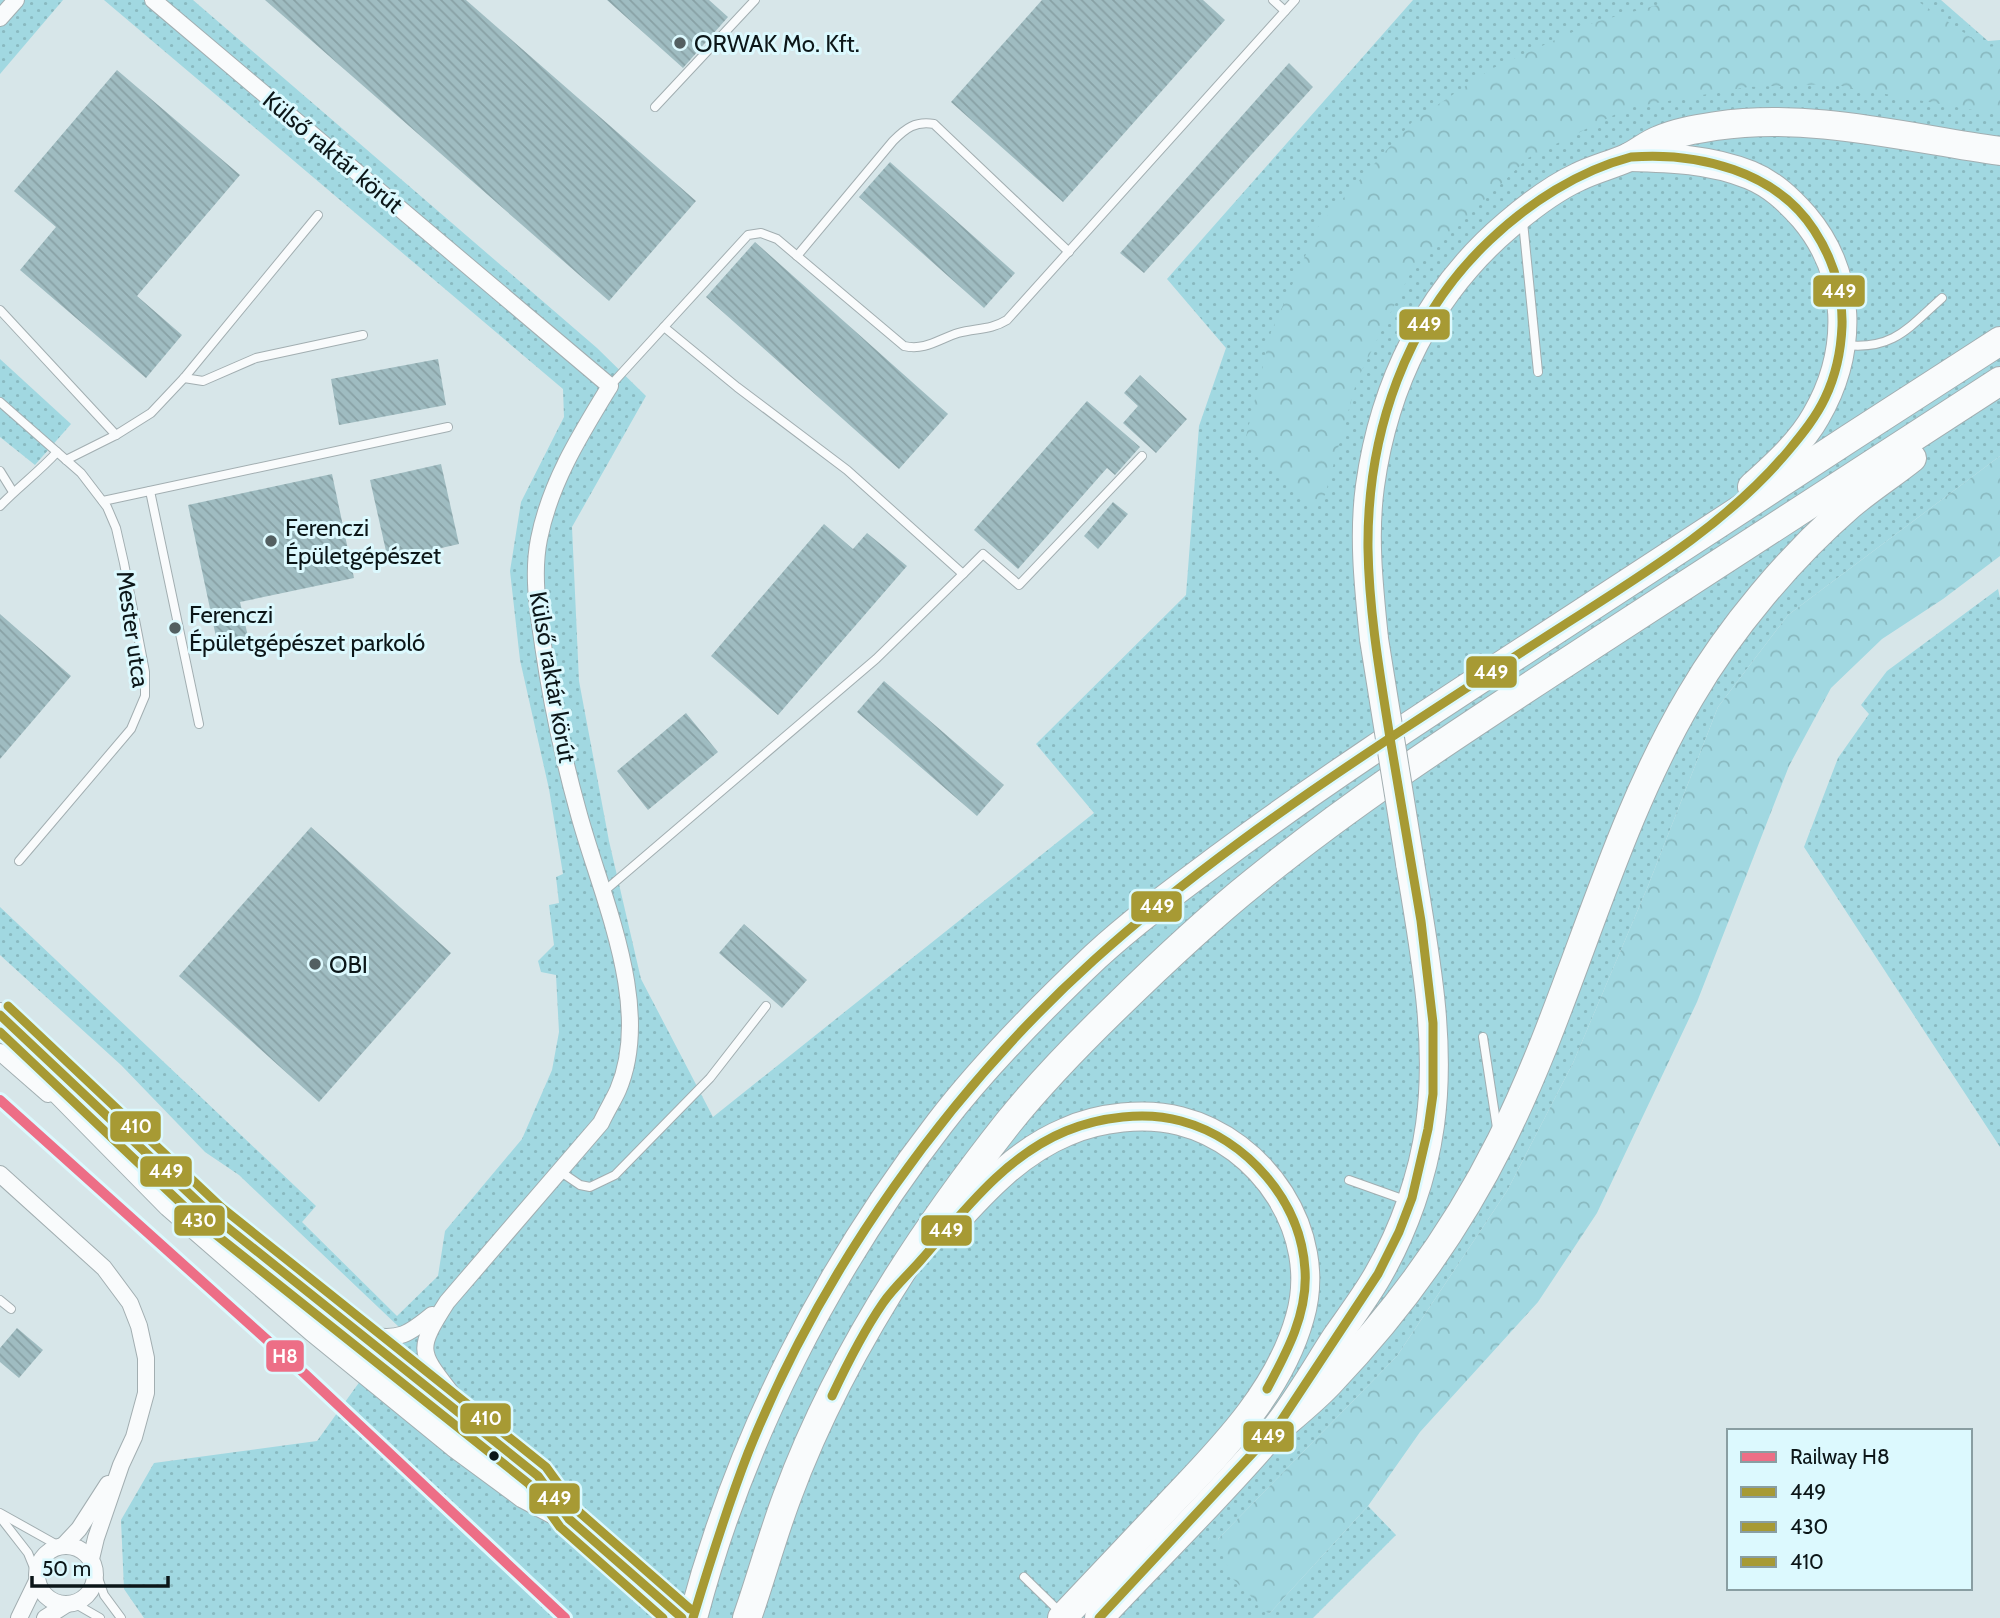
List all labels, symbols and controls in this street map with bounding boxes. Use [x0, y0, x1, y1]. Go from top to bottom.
place label: ORWAK Mo. Kft. [694, 29, 860, 58]
marker: ORWAK Mo. Kft. [672, 35, 688, 51]
street label: Külső raktár körút [257, 85, 409, 219]
line badge: 449 [1812, 274, 1866, 308]
text: 449 [1822, 280, 1856, 303]
line badge: 449 [1398, 308, 1451, 341]
text: 449 [1407, 313, 1441, 336]
place label: Ferenczi Épületgépészet [285, 513, 441, 570]
marker: Ferenczi Épületgépészet [263, 533, 279, 549]
street label: Mester utca [110, 569, 156, 690]
street label: Külső raktár körút [524, 589, 582, 765]
place label: Ferenczi Épületgépészet parkoló [189, 600, 425, 657]
marker: Ferenczi Épületgépészet parkoló [167, 620, 183, 636]
line badge: 449 [1465, 655, 1518, 689]
text: 449 [1474, 661, 1508, 684]
line badge: 449 [1130, 890, 1183, 923]
text: 449 [1140, 895, 1174, 918]
place label: OBI [329, 950, 368, 979]
marker: OBI [307, 956, 323, 972]
line badge: 410 [109, 1110, 162, 1143]
text: 410 [120, 1115, 152, 1138]
line badge: 449 [139, 1155, 193, 1188]
text: 449 [149, 1160, 183, 1183]
line badge: 430 [173, 1204, 226, 1237]
text: 430 [181, 1209, 217, 1232]
line badge: 449 [920, 1214, 973, 1247]
text: 449 [929, 1219, 963, 1242]
line badge: H8 [265, 1339, 305, 1373]
text: H8 [272, 1345, 298, 1368]
line badge: 410 [459, 1402, 512, 1435]
text: 410 [470, 1407, 502, 1430]
line badge: 449 [1242, 1420, 1295, 1453]
text: 449 [1251, 1425, 1285, 1448]
legend [1727, 1429, 1972, 1590]
text: Railway H8 [1790, 1444, 1890, 1469]
unlabelled marker [487, 1449, 501, 1463]
text: 449 [1790, 1479, 1826, 1504]
line badge: 449 [528, 1482, 581, 1515]
text: 449 [537, 1487, 571, 1510]
text: 430 [1790, 1514, 1828, 1539]
scale bar [32, 1544, 168, 1588]
text: 410 [1790, 1549, 1824, 1574]
text: 50 m [42, 1556, 91, 1581]

